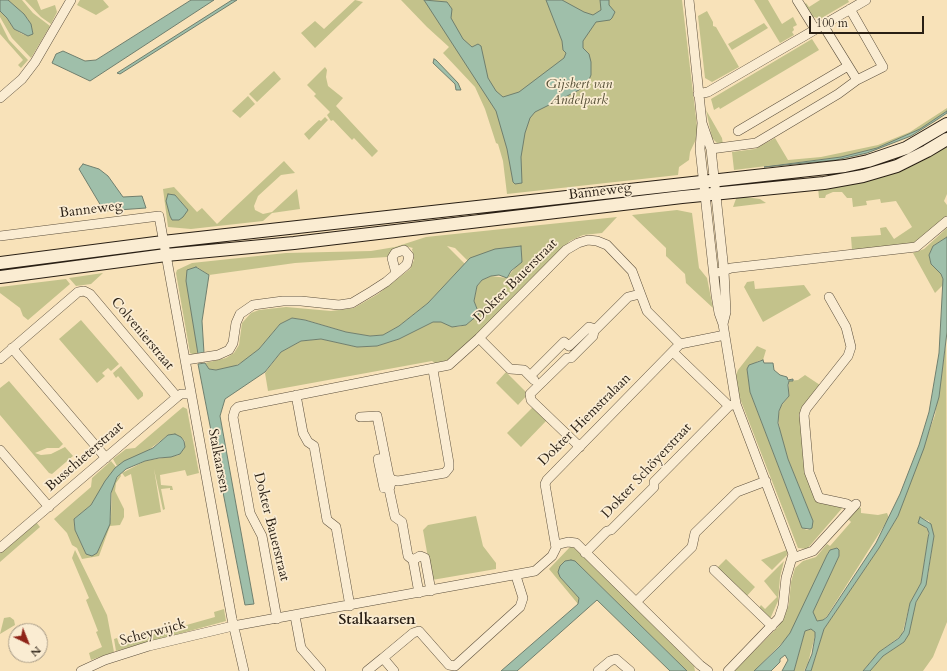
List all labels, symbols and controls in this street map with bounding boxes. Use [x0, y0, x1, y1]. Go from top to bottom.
scale bar [811, 8, 926, 34]
text: 100 m [816, 15, 848, 31]
park label: Gijsbert van Andelpark [546, 77, 612, 110]
street label: Banneweg [568, 180, 632, 204]
street label: Banneweg [59, 198, 123, 222]
street label: Dokter Bauerstraat [471, 236, 561, 326]
street label: Colvenierstraat [107, 294, 177, 374]
street label: Dokter Hiemstralaan [535, 370, 635, 470]
street label: Busschieterstraat [43, 419, 127, 495]
street label: Dokter Schöyerstraat [598, 420, 696, 522]
street label: Stalkaarsen [204, 428, 232, 494]
street label: Dokter Bauerstraat [249, 471, 293, 583]
district label: Stalkaarsen [338, 612, 416, 630]
street label: Scheywijck [118, 616, 188, 650]
north arrow [8, 623, 48, 663]
text: N [27, 643, 44, 660]

